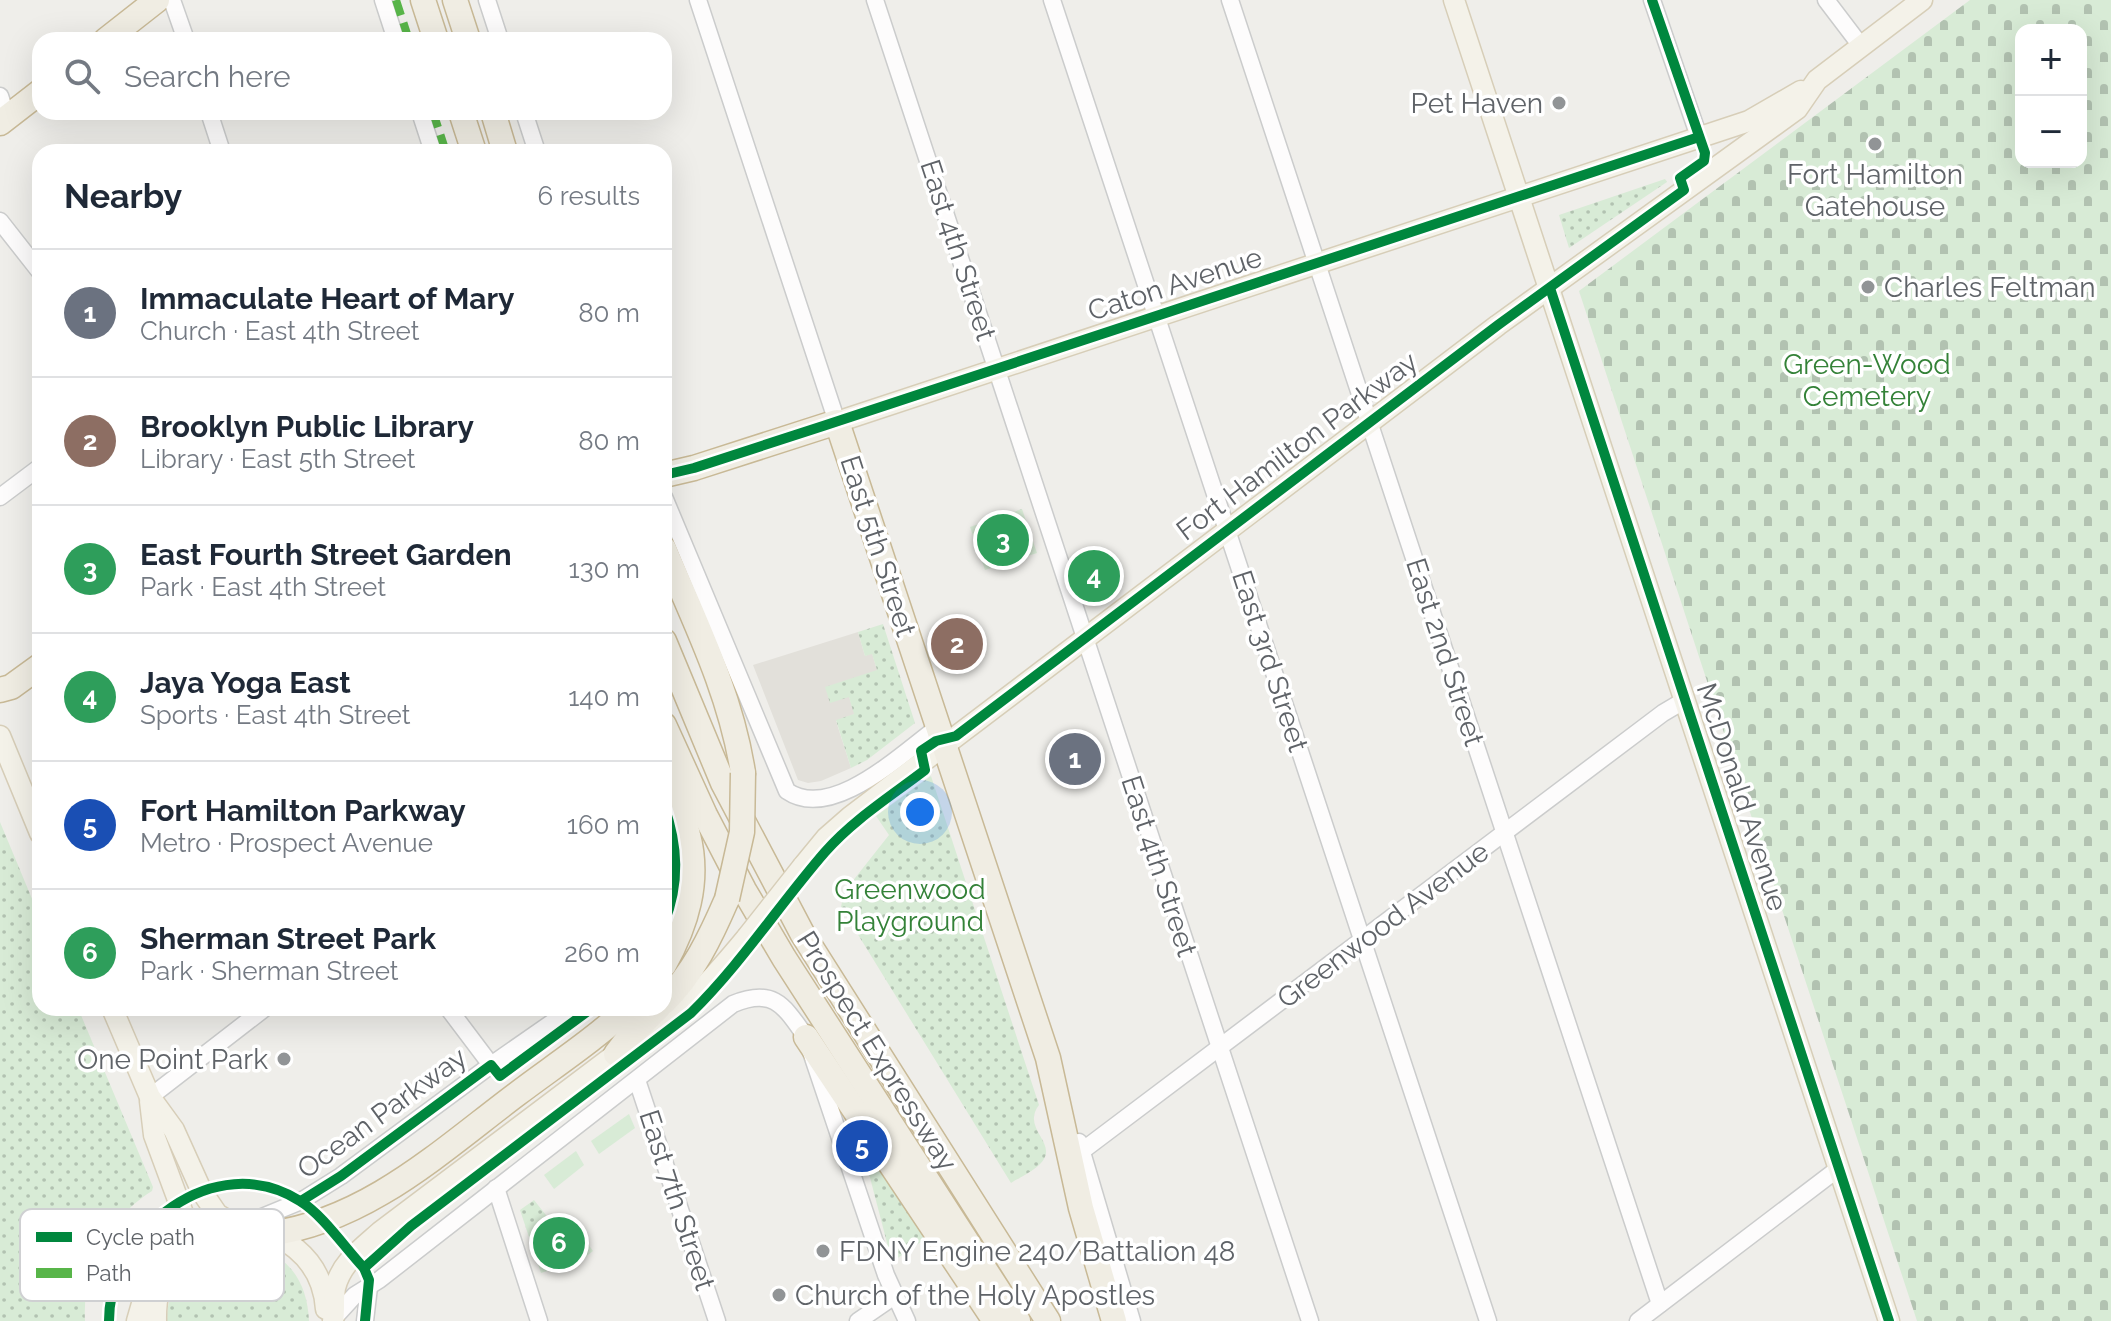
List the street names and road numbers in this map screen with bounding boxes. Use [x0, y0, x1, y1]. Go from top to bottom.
street label: East 4th Street [913, 155, 1003, 345]
street label: Caton Avenue [1084, 240, 1266, 328]
street label: Fort Hamilton Parkway [1170, 345, 1424, 547]
street label: East 5th Street [833, 451, 923, 641]
street label: East 2nd Street [1399, 554, 1491, 751]
street label: East 3rd Street [1225, 566, 1315, 756]
street label: McDonald Avenue [1690, 679, 1794, 915]
street label: East 4th Street [1114, 771, 1204, 961]
street label: Greenwood Avenue [1271, 835, 1495, 1015]
street label: Prospect Expressway [790, 925, 964, 1177]
street label: Ocean Parkway [291, 1041, 473, 1185]
street label: East 7th Street [632, 1106, 722, 1295]

